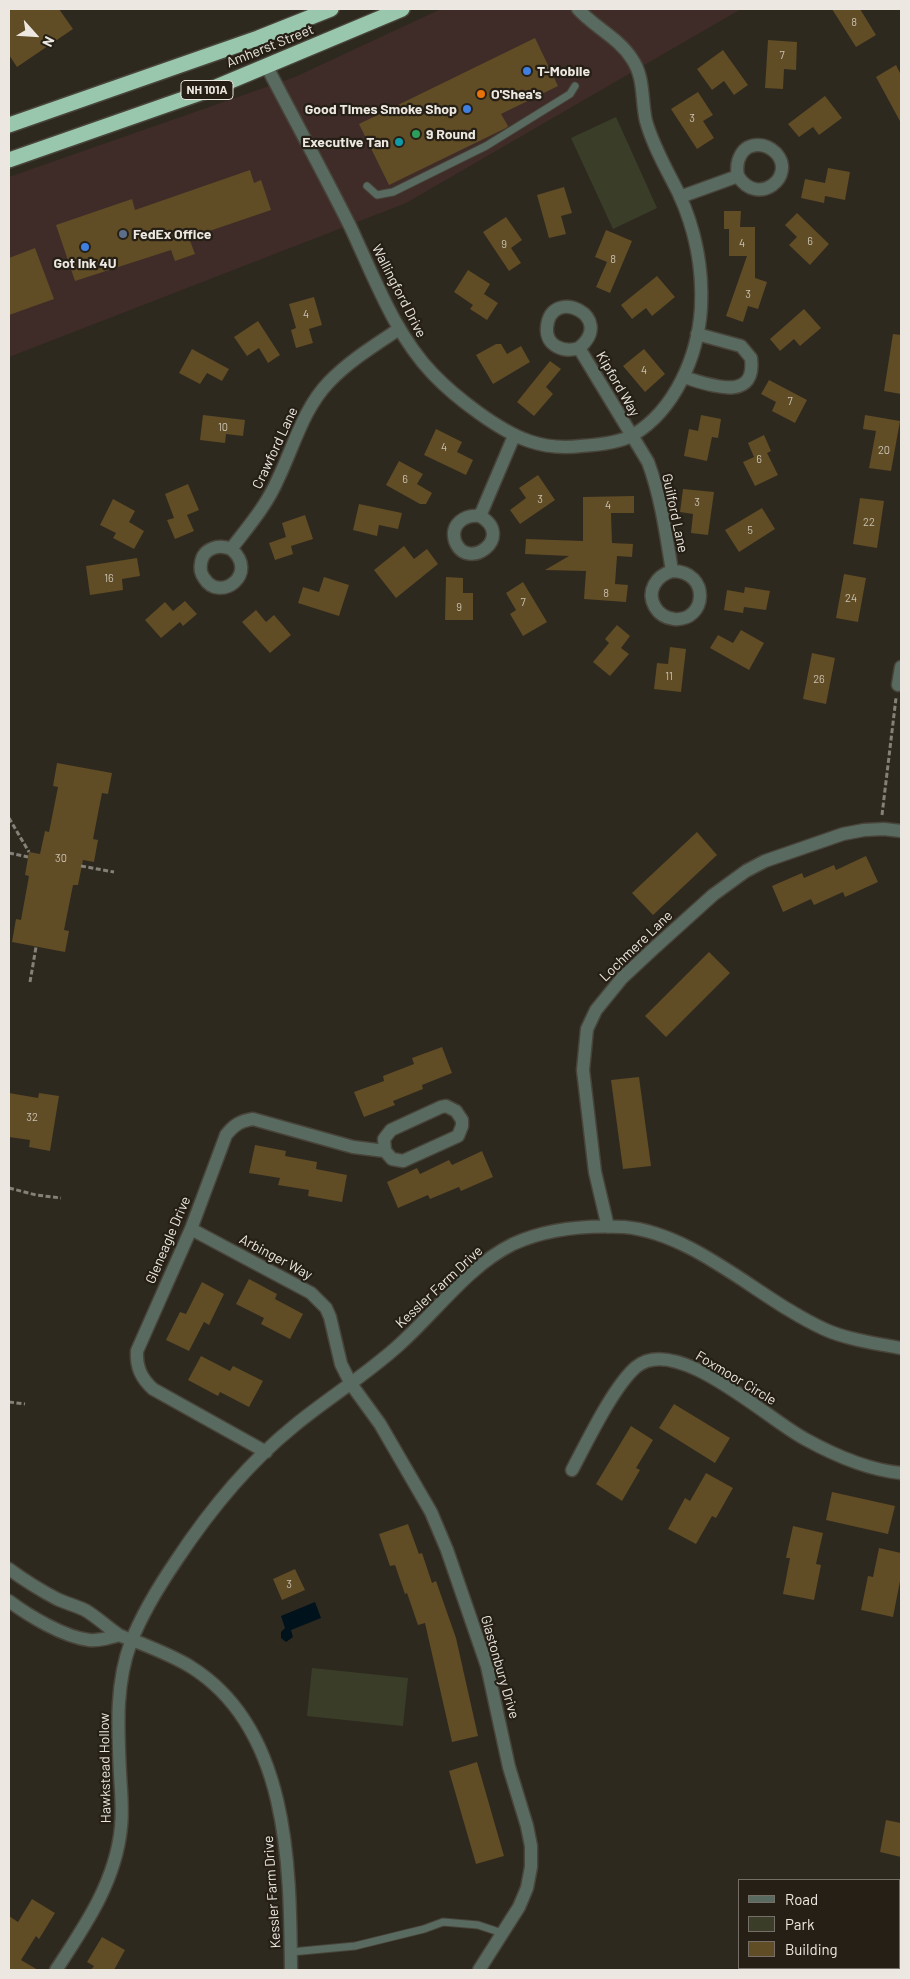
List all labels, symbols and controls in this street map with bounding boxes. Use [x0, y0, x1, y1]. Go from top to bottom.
north arrow [10, 10, 60, 60]
house number: 8 [851, 15, 857, 29]
street label: Amherst Street [224, 21, 316, 71]
text: N [39, 34, 59, 50]
house number: 7 [779, 48, 785, 62]
place label: T-Mobile [537, 63, 590, 79]
marker: T-Mobile [521, 65, 533, 77]
road number: NH 101A [181, 80, 233, 100]
place label: O'Shea's [491, 86, 542, 102]
marker: O'Shea's [475, 88, 487, 100]
place label: Good Times Smoke Shop [305, 101, 457, 117]
marker: Good Times Smoke Shop [461, 103, 473, 115]
house number: 3 [689, 111, 695, 125]
place label: 9 Round [426, 126, 476, 142]
marker: 9 Round [410, 128, 422, 140]
place label: Executive Tan [302, 134, 389, 150]
marker: Executive Tan [393, 136, 405, 148]
place label: FedEx Office [133, 226, 211, 242]
marker: FedEx Office [117, 228, 129, 240]
house number: 6 [807, 234, 813, 248]
house number: 4 [739, 236, 745, 250]
house number: 9 [501, 237, 507, 251]
marker: Got Ink 4U [79, 241, 91, 253]
street label: Wallingford Drive [368, 242, 430, 340]
house number: 8 [610, 252, 616, 266]
place label: Got Ink 4U [53, 255, 117, 271]
house number: 3 [745, 287, 751, 301]
house number: 4 [303, 307, 309, 321]
street label: Kipford Way [593, 348, 643, 420]
house number: 4 [641, 363, 647, 377]
house number: 7 [787, 394, 793, 408]
street label: Crawford Lane [249, 404, 301, 492]
house number: 10 [218, 420, 228, 434]
house number: 4 [441, 440, 447, 454]
house number: 20 [878, 443, 890, 457]
house number: 6 [756, 452, 762, 466]
house number: 6 [402, 472, 408, 486]
street label: Guilford Lane [658, 472, 692, 554]
house number: 3 [537, 492, 543, 506]
house number: 3 [694, 495, 700, 509]
house number: 4 [605, 498, 611, 512]
house number: 22 [863, 515, 875, 529]
house number: 5 [747, 523, 753, 537]
house number: 16 [104, 571, 114, 585]
house number: 8 [603, 586, 609, 600]
house number: 24 [845, 591, 857, 605]
house number: 7 [520, 595, 526, 609]
house number: 9 [456, 600, 462, 614]
house number: 11 [665, 669, 673, 683]
house number: 26 [813, 672, 825, 686]
house number: 30 [55, 851, 67, 865]
street label: Lochmere Lane [596, 907, 676, 985]
house number: 32 [26, 1110, 38, 1124]
street label: Gleneagle Drive [142, 1194, 194, 1286]
street label: Arbinger Way [237, 1231, 315, 1283]
street label: Kessler Farm Drive [392, 1242, 486, 1332]
street label: Foxmoor Circle [693, 1347, 779, 1409]
house number: 3 [286, 1577, 292, 1591]
street label: Glastonbury Drive [477, 1613, 523, 1721]
street label: Hawkstead Hollow [96, 1713, 114, 1823]
street label: Kessler Farm Drive [260, 1835, 284, 1949]
legend [738, 1879, 900, 1969]
text: Road [785, 1890, 818, 1908]
text: Park [785, 1915, 814, 1933]
text: Building [785, 1940, 838, 1958]

